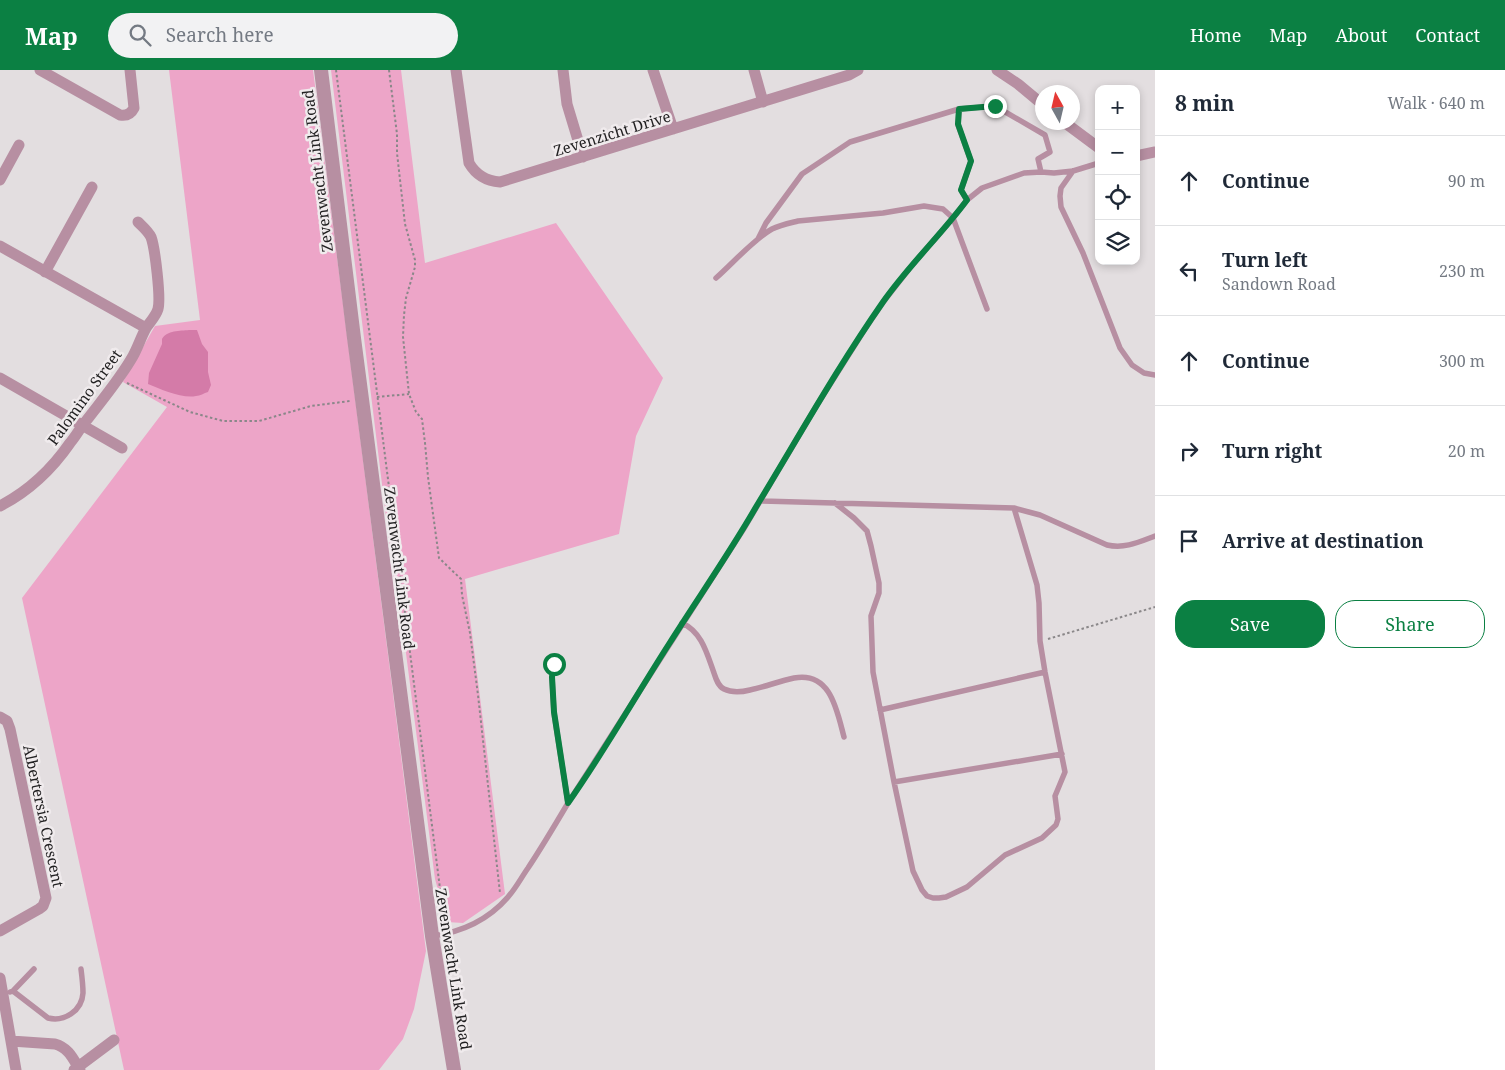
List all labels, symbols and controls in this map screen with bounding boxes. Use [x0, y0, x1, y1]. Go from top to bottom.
search box [108, 13, 458, 58]
text: Map [25, 19, 78, 52]
icon: search [126, 21, 154, 49]
text: Search here [166, 22, 274, 48]
text: Home [1190, 23, 1241, 47]
text: Map [1269, 23, 1307, 47]
text: About [1335, 23, 1387, 47]
text: Contact [1415, 23, 1480, 47]
north arrow [1035, 85, 1080, 130]
map controls [1095, 85, 1140, 265]
button: + [1095, 85, 1140, 130]
street label: Zevenwacht Link Road [297, 89, 337, 253]
text: 8 min [1175, 89, 1234, 117]
text: Walk · 640 m [1388, 92, 1485, 114]
route end [984, 95, 1007, 118]
street label: Zevenzicht Drive [551, 106, 673, 160]
button: − [1095, 130, 1140, 175]
icon: ahead [1175, 167, 1203, 195]
text: Continue [1222, 168, 1310, 194]
text: 90 m [1448, 170, 1485, 192]
button: locate [1095, 175, 1140, 220]
button: layers [1095, 220, 1140, 265]
text: Turn left [1222, 247, 1308, 273]
icon: left [1175, 257, 1203, 285]
text: 230 m [1439, 260, 1485, 282]
text: Sandown Road [1222, 273, 1336, 295]
street label: Palomino Street [42, 345, 126, 449]
icon: ahead [1175, 347, 1203, 375]
text: Continue [1222, 348, 1310, 374]
text: 300 m [1439, 350, 1485, 372]
icon: right [1175, 437, 1203, 465]
text: Turn right [1222, 438, 1322, 464]
text: 20 m [1448, 440, 1485, 462]
street label: Zevenwacht Link Road [380, 486, 420, 650]
icon: arrive [1175, 527, 1203, 555]
text: Arrive at destination [1222, 528, 1424, 554]
button: Save [1175, 600, 1325, 648]
button: Share [1335, 600, 1485, 648]
route start [543, 653, 566, 676]
street label: Albertersia Crescent [19, 743, 69, 889]
street label: Zevenwacht Link Road [431, 887, 477, 1051]

